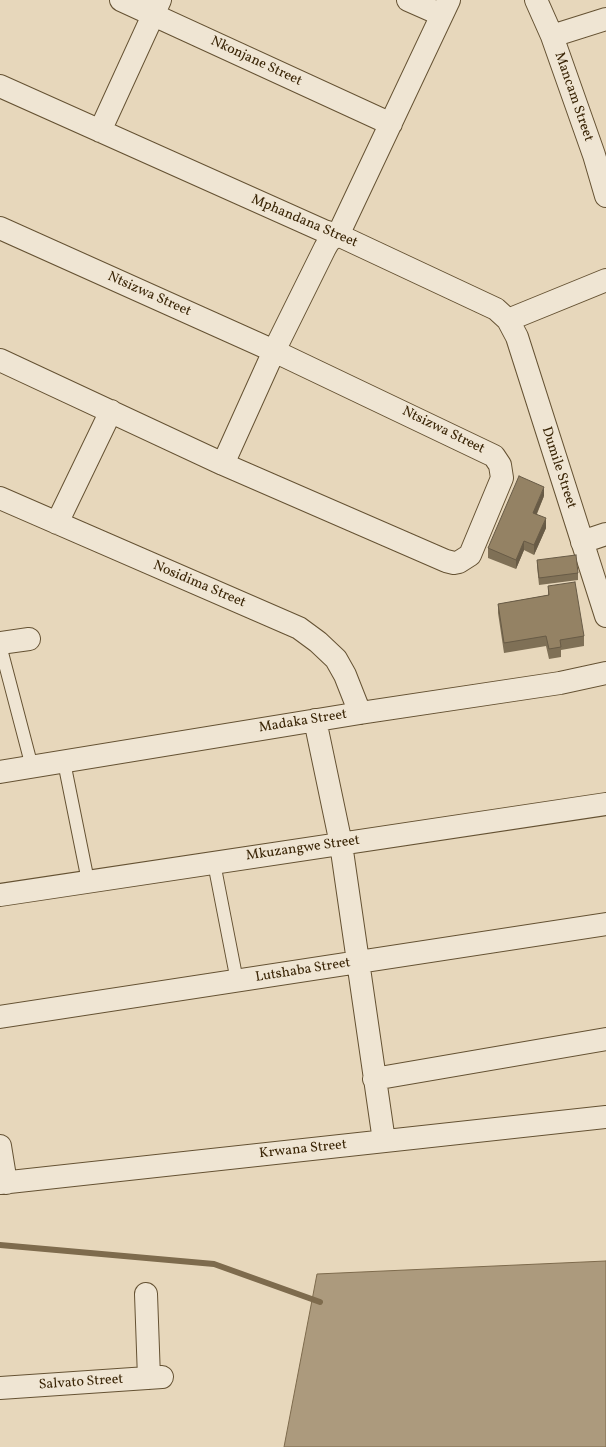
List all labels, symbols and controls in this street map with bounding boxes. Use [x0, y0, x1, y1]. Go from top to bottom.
street label: Nkonjane Street [208, 33, 304, 91]
street label: Mancam Street [550, 50, 596, 144]
street label: Mphandana Street [248, 192, 360, 252]
street label: Ntsizwa Street [105, 269, 193, 321]
street label: Ntsizwa Street [399, 404, 487, 458]
street label: Dumile Street [537, 425, 579, 511]
street label: Nosidima Street [150, 558, 248, 612]
street label: Madaka Street [258, 707, 348, 737]
street label: Mkuzangwe Street [245, 833, 361, 865]
street label: Lutshaba Street [254, 955, 352, 987]
street label: Krwana Street [258, 1137, 348, 1163]
street label: Salvato Street [38, 1372, 124, 1394]

